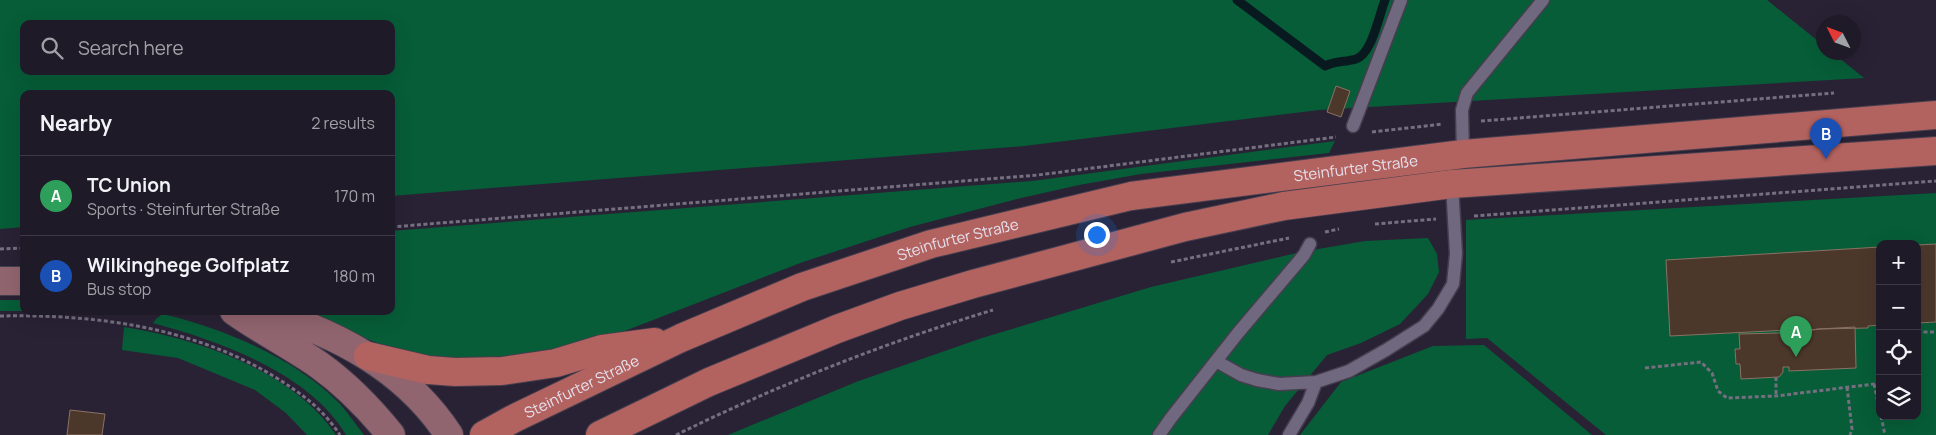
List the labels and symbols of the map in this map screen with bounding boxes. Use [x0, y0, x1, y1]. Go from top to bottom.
north arrow [1816, 15, 1861, 60]
pin: B [1810, 118, 1842, 159]
street label: Steinfurter Straße [1292, 149, 1419, 186]
street label: Steinfurter Straße [894, 213, 1021, 265]
your location [1084, 222, 1110, 248]
pin: A [1780, 316, 1812, 357]
street label: Steinfurter Straße [520, 349, 643, 423]

